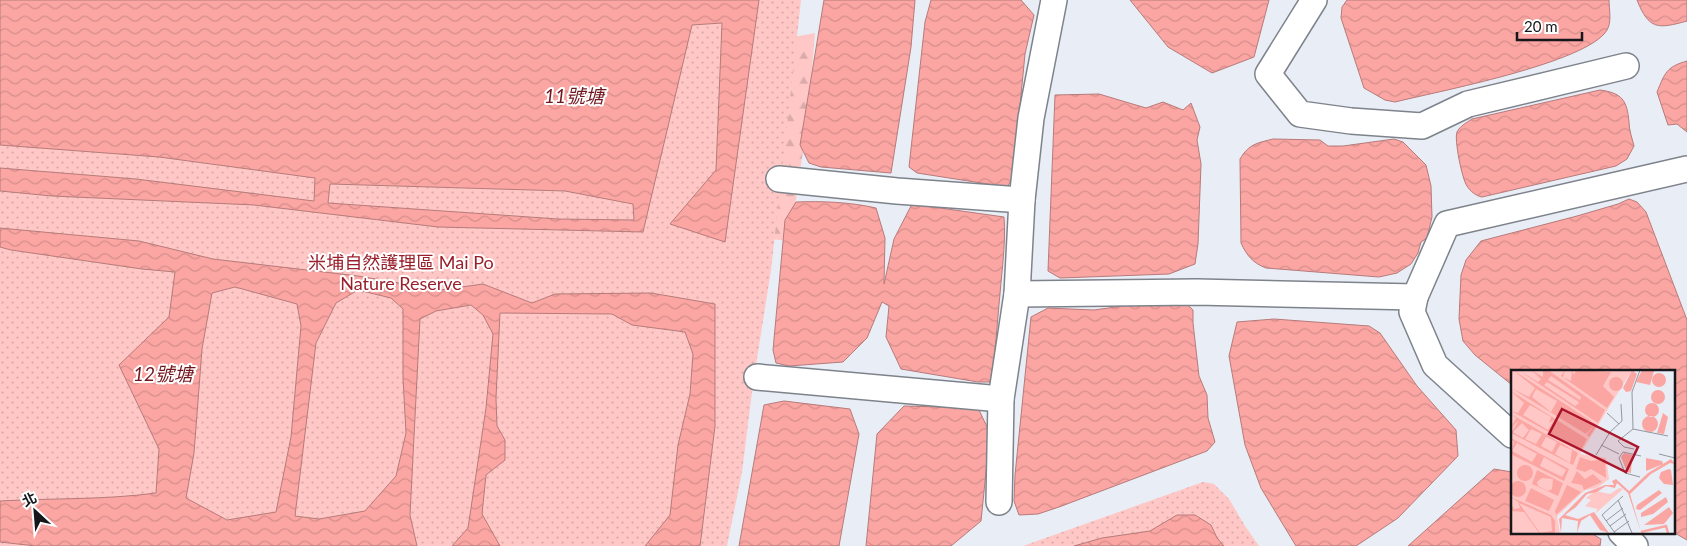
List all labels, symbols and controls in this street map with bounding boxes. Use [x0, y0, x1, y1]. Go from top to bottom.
scale bar [1517, 10, 1582, 42]
text: 20 m [1524, 17, 1558, 35]
water label: 11號塘 [544, 84, 607, 107]
park label: 米埔自然護理區 Mai Po Nature Reserve [308, 251, 494, 294]
water label: 12號塘 [133, 362, 196, 385]
inset map [1511, 370, 1674, 534]
north arrow [10, 486, 60, 536]
text: 北 [19, 488, 39, 510]

